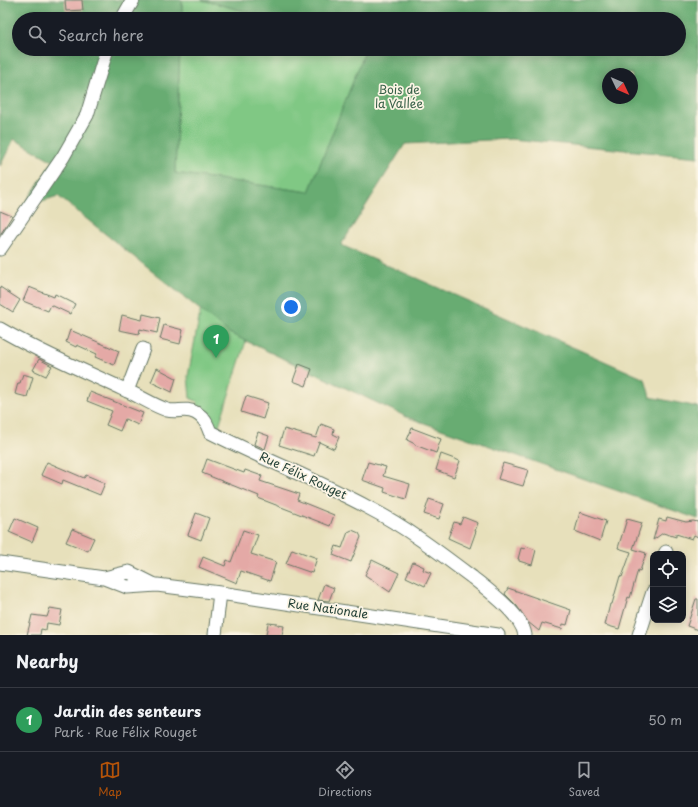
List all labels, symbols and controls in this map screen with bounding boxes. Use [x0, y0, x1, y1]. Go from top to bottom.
search box [12, 12, 686, 56]
icon: search [26, 23, 48, 45]
text: Search here [58, 23, 144, 46]
north arrow [602, 68, 638, 104]
park label: Bois de la Vallée [375, 80, 423, 112]
your location [281, 297, 301, 317]
pin: 1 [203, 325, 229, 358]
street label: Rue Félix Rouget [257, 447, 350, 503]
map controls [650, 551, 686, 623]
button: locate [650, 551, 686, 587]
button: layers [650, 587, 686, 623]
street label: Rue Nationale [287, 593, 370, 623]
text: Nearby [16, 648, 78, 674]
text: Jardin des senteurs [54, 699, 201, 722]
text: 1 [26, 710, 32, 729]
text: 50 m [648, 710, 682, 729]
text: Park · Rue Félix Rouget [54, 722, 197, 741]
tab: Map [98, 759, 122, 800]
tab: Directions [318, 759, 372, 800]
tab: Saved [568, 759, 600, 800]

